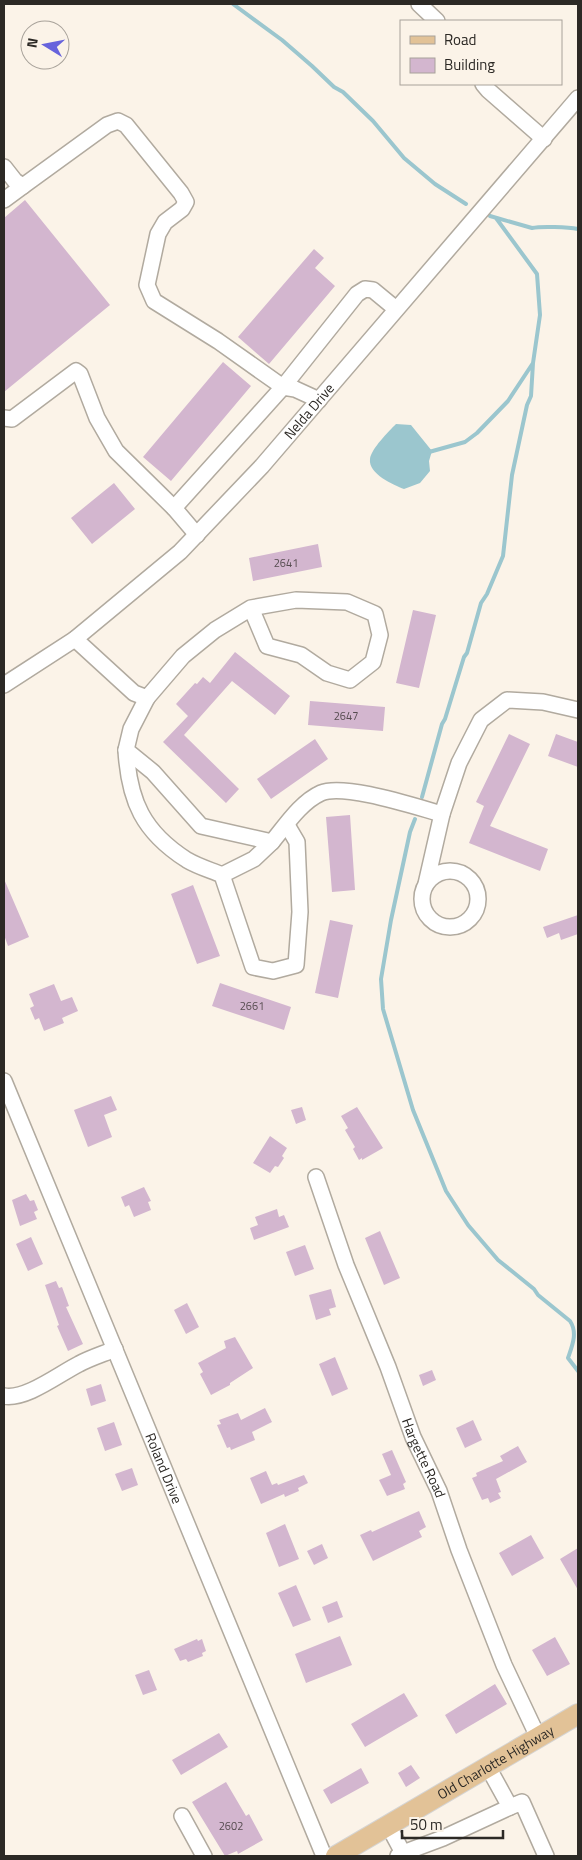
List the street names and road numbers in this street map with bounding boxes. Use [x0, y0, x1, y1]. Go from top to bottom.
street label: Nelda Drive [279, 378, 339, 443]
street label: Hargette Road [397, 1415, 451, 1500]
street label: Roland Drive [140, 1429, 188, 1507]
street label: Old Charlotte Highway [433, 1719, 558, 1804]

